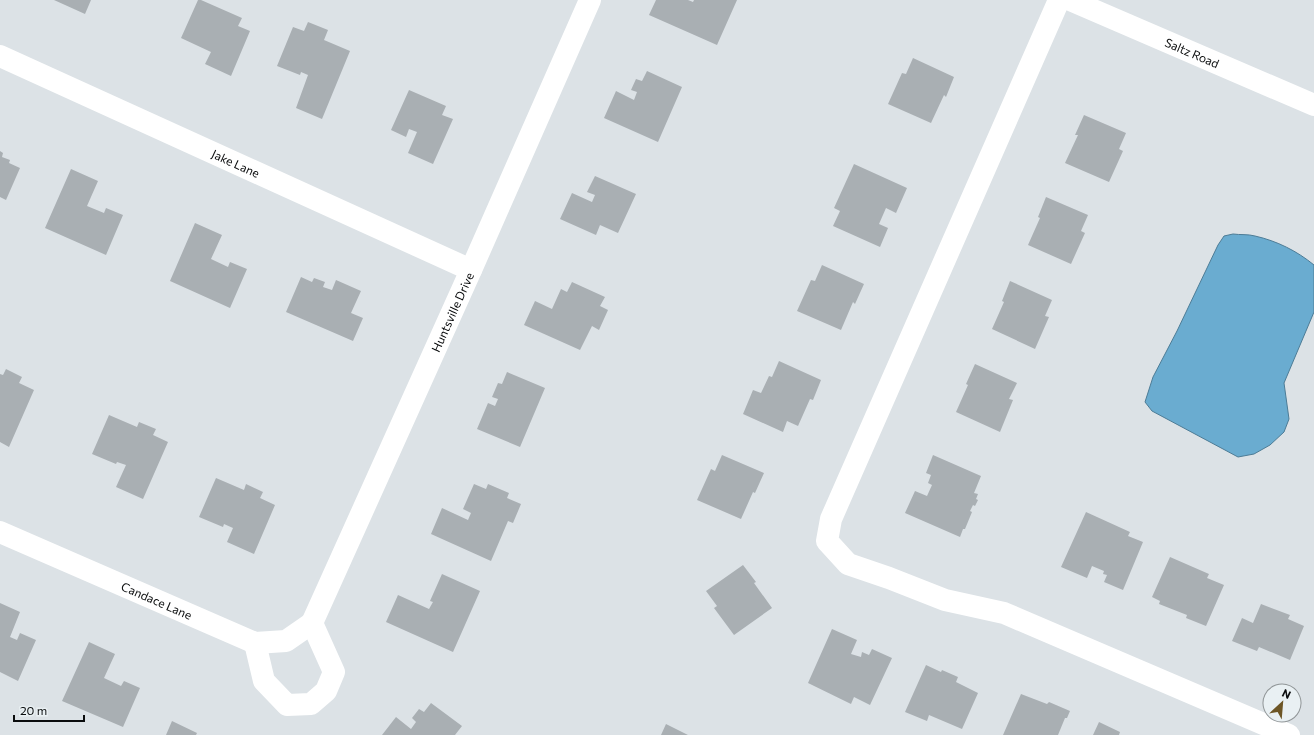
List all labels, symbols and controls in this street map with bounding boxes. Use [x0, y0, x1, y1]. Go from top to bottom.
street label: Saltz Road [1163, 35, 1221, 70]
street label: Jake Lane [209, 146, 262, 180]
street label: Huntsville Drive [428, 270, 476, 354]
street label: Candace Lane [119, 579, 194, 622]
north arrow [1262, 683, 1302, 723]
text: N [1280, 686, 1293, 701]
scale bar [14, 697, 84, 723]
text: 20 m [20, 703, 47, 717]

